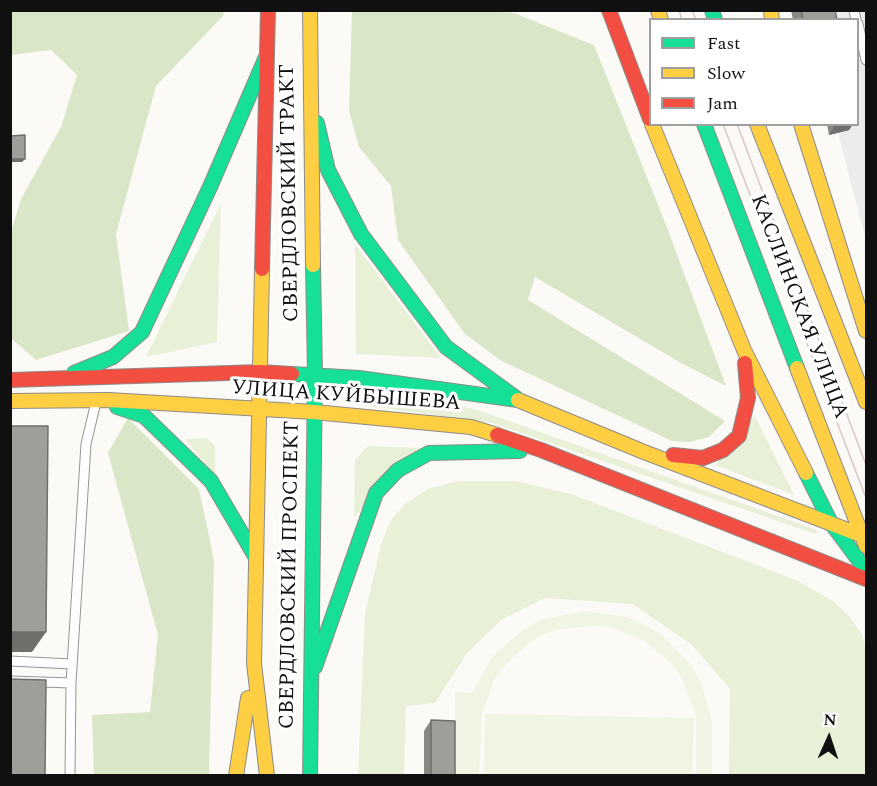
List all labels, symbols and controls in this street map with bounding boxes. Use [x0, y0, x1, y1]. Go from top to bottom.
legend [649, 18, 859, 126]
text: Fast [707, 30, 740, 57]
text: Slow [707, 60, 745, 87]
street label: СВЕРДЛОВСКИЙ ТРАКТ [276, 64, 306, 322]
text: Jam [707, 90, 738, 117]
street label: КАСЛИНСКАЯ УЛИЦА [744, 191, 852, 423]
street label: УЛИЦА КУЙБЫШЕВА [231, 376, 461, 418]
street label: СВЕРДЛОВСКИЙ ПРОСПЕКТ [276, 421, 306, 729]
north arrow [799, 708, 859, 768]
text: N [823, 708, 837, 732]

